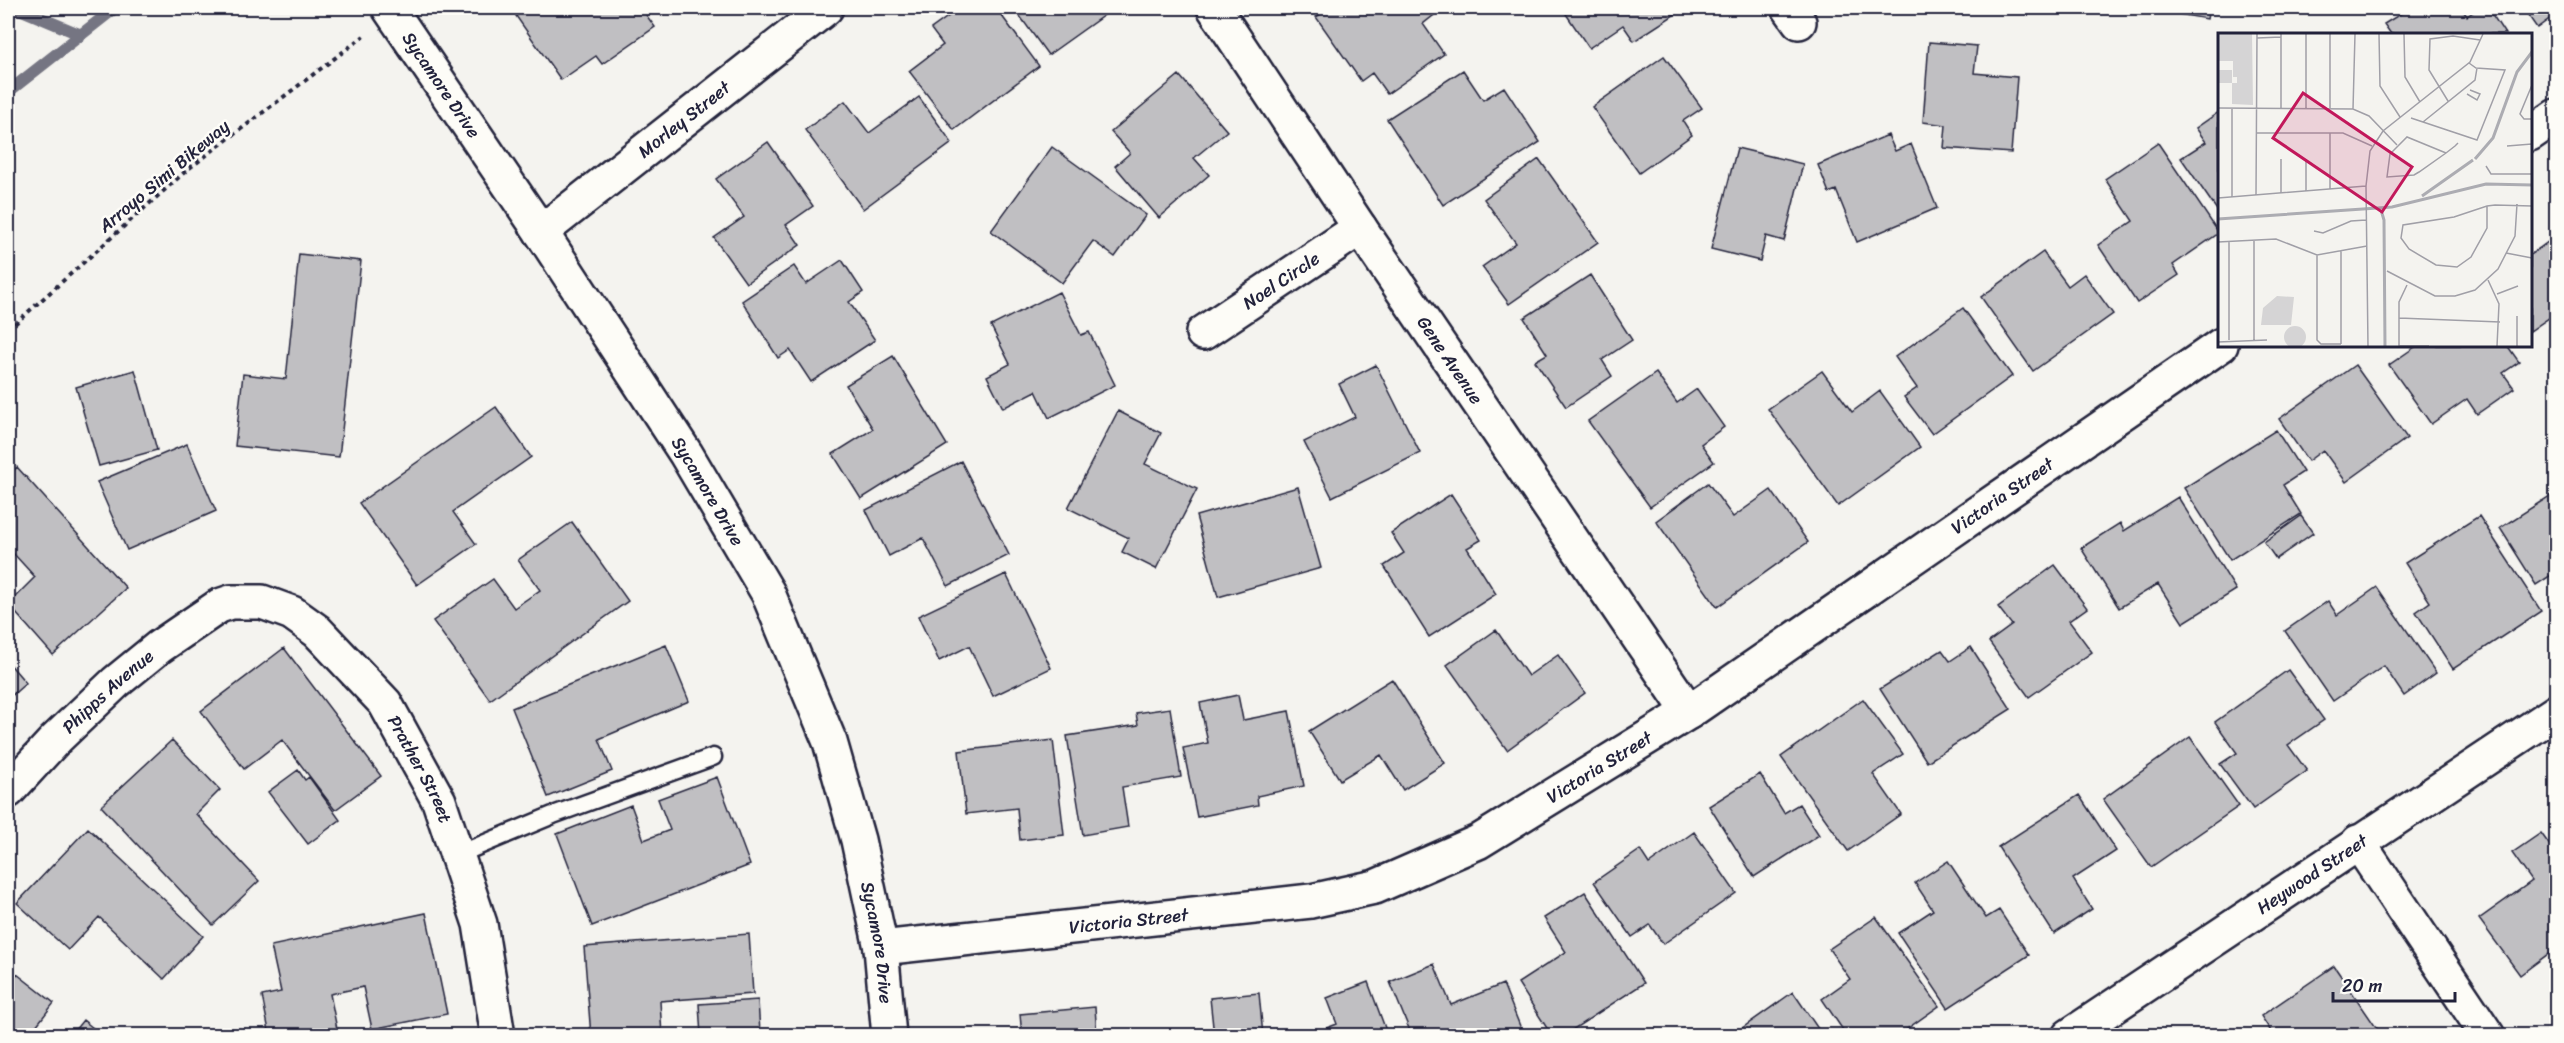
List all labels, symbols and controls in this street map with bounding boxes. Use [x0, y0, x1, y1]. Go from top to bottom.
street label: Sycamore Drive [393, 25, 489, 145]
inset map [2218, 33, 2531, 346]
street label: Morley Street [630, 72, 738, 167]
street label: Arroyo Simi Bikeway [90, 111, 238, 242]
street label: Noel Circle [1236, 243, 1326, 318]
street label: Gene Avenue [1408, 309, 1492, 411]
street label: Sycamore Drive [663, 430, 753, 552]
street label: Victoria Street [1944, 448, 2061, 543]
street label: Phipps Avenue [54, 641, 161, 742]
street label: Prather Street [379, 709, 461, 827]
street label: Victoria Street [1540, 722, 1659, 812]
street label: Heywood Street [2250, 825, 2375, 923]
street label: Sycamore Drive [851, 879, 902, 1005]
street label: Victoria Street [1067, 898, 1190, 943]
scale bar [2333, 965, 2454, 1003]
text: 20 m [2342, 970, 2382, 1002]

